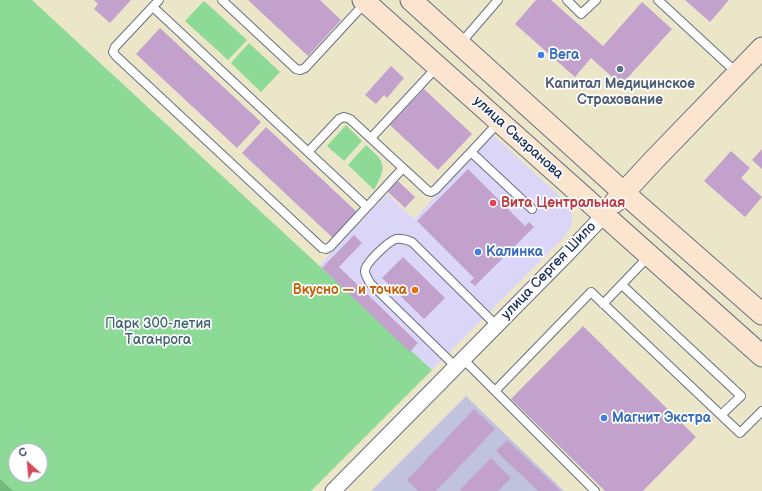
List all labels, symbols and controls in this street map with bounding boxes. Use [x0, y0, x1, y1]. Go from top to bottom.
place label: Вега [549, 47, 579, 63]
marker: Вега [536, 50, 546, 60]
marker: Капитал Медицинское Страхование [615, 64, 625, 74]
place label: Капитал Медицинское Страхование [545, 76, 695, 108]
street label: улица Сызранова [469, 93, 567, 183]
place label: Вита Центральная [501, 195, 625, 211]
marker: Вита Центральная [488, 198, 498, 208]
street label: улица Сергея Шило [498, 219, 600, 323]
place label: Калинка [486, 244, 543, 260]
marker: Калинка [473, 247, 483, 257]
place label: Вкусно — и точка [293, 282, 407, 298]
marker: Вкусно — и точка [410, 285, 420, 295]
park label: Парк 300-летия Таганрога [105, 316, 211, 348]
place label: Магнит Экстра [612, 410, 711, 426]
marker: Магнит Экстра [599, 413, 609, 423]
north arrow [8, 443, 48, 483]
text: С [16, 445, 29, 460]

